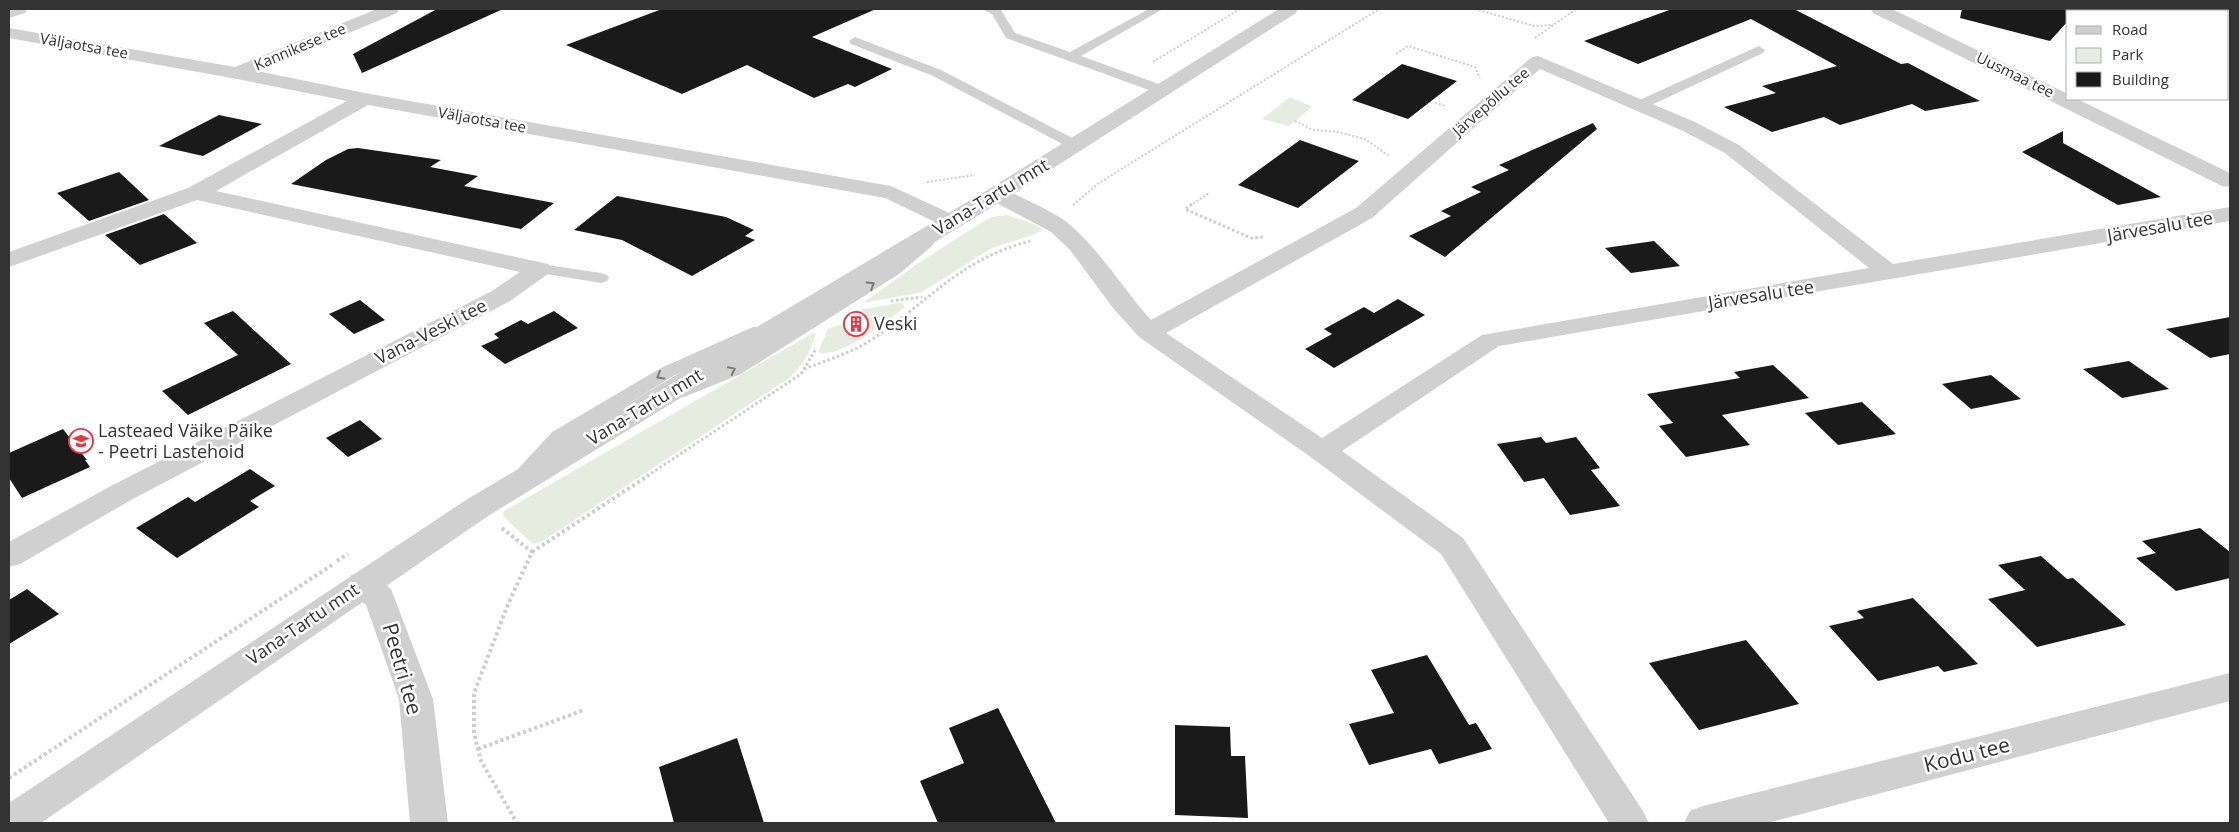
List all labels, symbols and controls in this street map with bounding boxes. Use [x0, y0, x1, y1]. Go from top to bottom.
legend [2066, 10, 2229, 100]
street label: Kannikese tee [251, 18, 348, 74]
text: Road [2112, 19, 2148, 39]
street label: Väljaotsa tee [39, 27, 130, 63]
text: Park [2112, 44, 2143, 64]
street label: Uusmaa tee [1973, 47, 2058, 101]
street label: Järvepõllu tee [1446, 62, 1533, 141]
text: Building [2112, 69, 2169, 89]
street label: Väljaotsa tee [437, 101, 528, 137]
street label: Vana-Tartu mnt [928, 152, 1053, 240]
street label: Järvesalu tee [2103, 205, 2214, 247]
street label: Järvesalu tee [1704, 274, 1815, 315]
one-way arrow [865, 282, 874, 292]
street label: Vana-Veski tee [371, 293, 490, 370]
building icon: Veski [843, 311, 869, 337]
place label: Veski [874, 311, 917, 335]
street label: Vana-Tartu mnt [582, 362, 707, 450]
one-way arrow [727, 367, 736, 377]
one-way arrow [657, 370, 666, 380]
place label: Lasteaed Väike Päike - Peetri Lastehoid [98, 418, 273, 463]
school or university icon: Lasteaed Väike Päike - Peetri Lastehoid [68, 428, 94, 454]
street label: Vana-Tartu mnt [241, 577, 363, 670]
street label: Peetri tee [377, 620, 429, 718]
street label: Kodu tee [1921, 730, 2013, 778]

